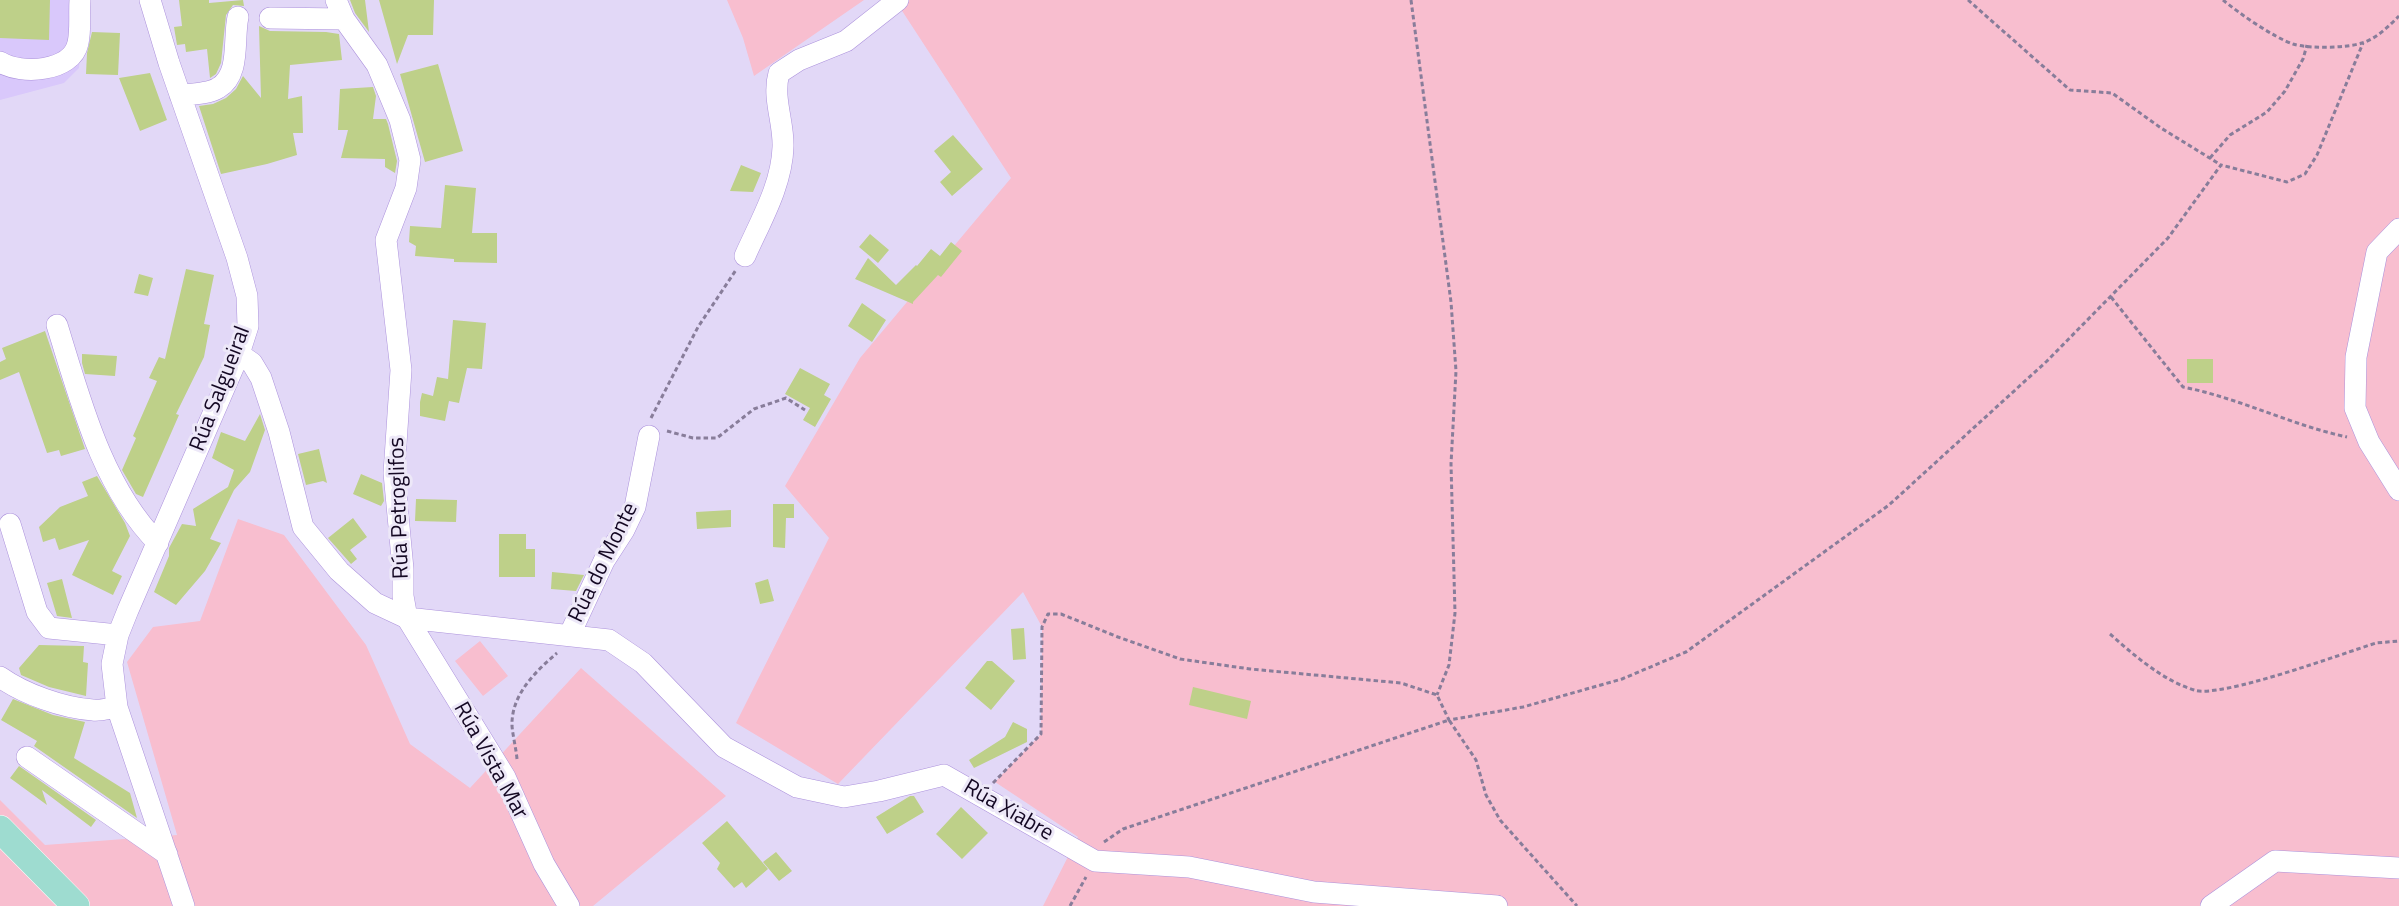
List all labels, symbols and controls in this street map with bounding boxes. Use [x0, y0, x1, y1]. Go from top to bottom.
street label: Rúa Salgueiral [185, 323, 257, 455]
street label: Rúa Petroglifos [384, 437, 416, 579]
street label: Rúa do Monte [564, 499, 644, 627]
street label: Rúa Vista Mar [447, 698, 533, 824]
street label: Rúa Xiabre [958, 775, 1058, 847]

